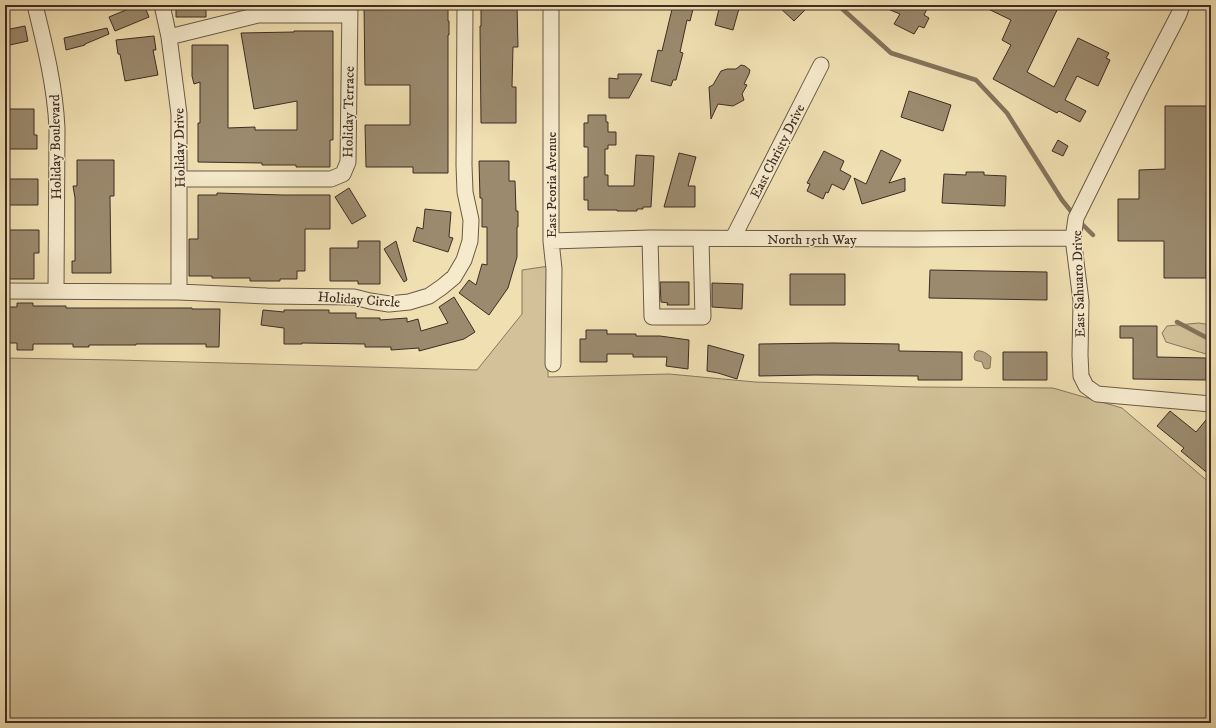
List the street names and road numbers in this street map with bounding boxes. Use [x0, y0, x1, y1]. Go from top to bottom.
street label: Holiday Terrace [339, 66, 359, 158]
street label: Holiday Boulevard [46, 94, 66, 200]
street label: East Christy Drive [746, 101, 809, 202]
street label: Holiday Drive [170, 108, 190, 188]
street label: East Peoria Avenue [543, 131, 561, 238]
street label: East Sahuaro Drive [1068, 230, 1090, 338]
street label: North 15th Way [767, 231, 857, 249]
street label: Holiday Circle [317, 288, 401, 312]

